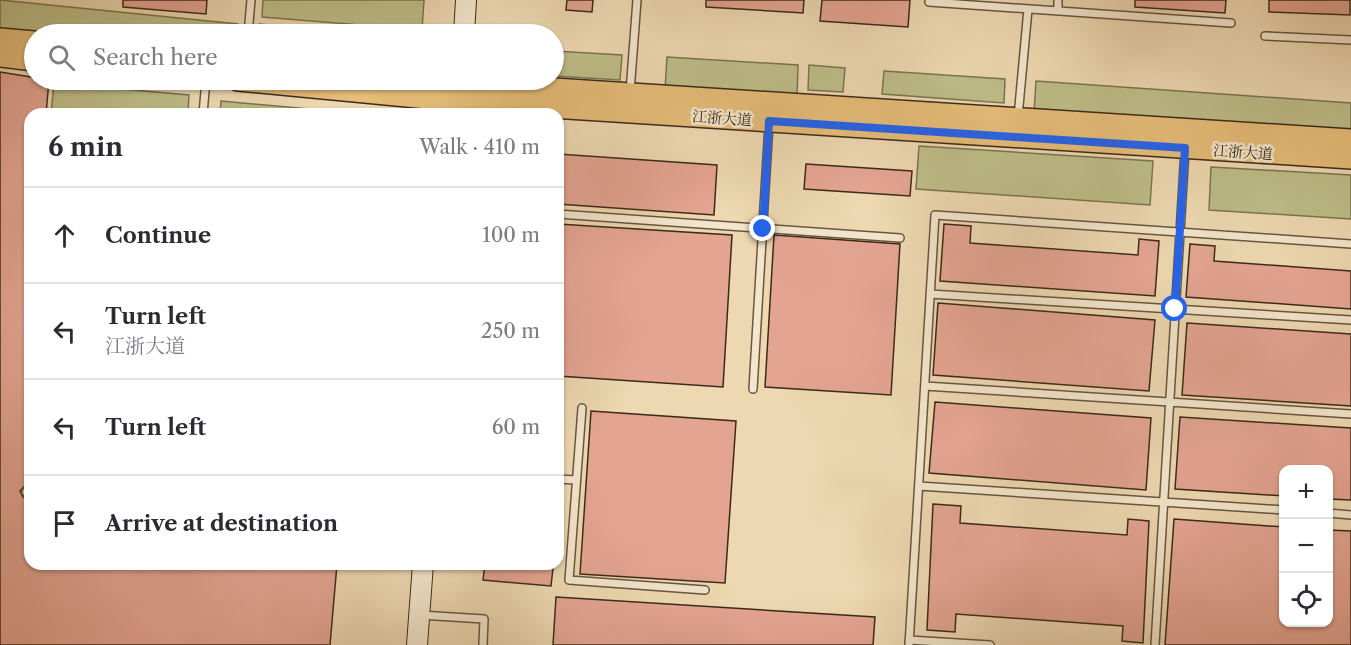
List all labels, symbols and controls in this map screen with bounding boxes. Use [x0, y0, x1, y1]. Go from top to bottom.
search box [24, 24, 564, 90]
icon: search [45, 41, 78, 74]
text: Search here [93, 44, 218, 71]
street label: 江浙大道 [691, 106, 753, 130]
text: 6 min [48, 131, 123, 163]
text: Walk · 410 m [419, 135, 540, 159]
street label: 江浙大道 [1212, 140, 1274, 164]
route end [749, 215, 775, 241]
icon: ahead [48, 219, 81, 252]
text: Continue [105, 222, 211, 249]
text: 100 m [482, 223, 540, 247]
route start [1161, 295, 1187, 321]
text: Turn left [105, 303, 206, 330]
icon: left [48, 315, 81, 348]
text: 250 m [481, 319, 540, 343]
text: 江浙大道 [105, 334, 185, 358]
icon: left [48, 411, 81, 444]
text: Turn left [105, 414, 206, 441]
text: 60 m [492, 415, 540, 439]
map controls [1279, 465, 1333, 627]
button: + [1279, 465, 1333, 519]
icon: arrive [48, 507, 81, 540]
text: Arrive at destination [105, 510, 338, 537]
button: − [1279, 519, 1333, 573]
button: locate [1279, 573, 1333, 627]

